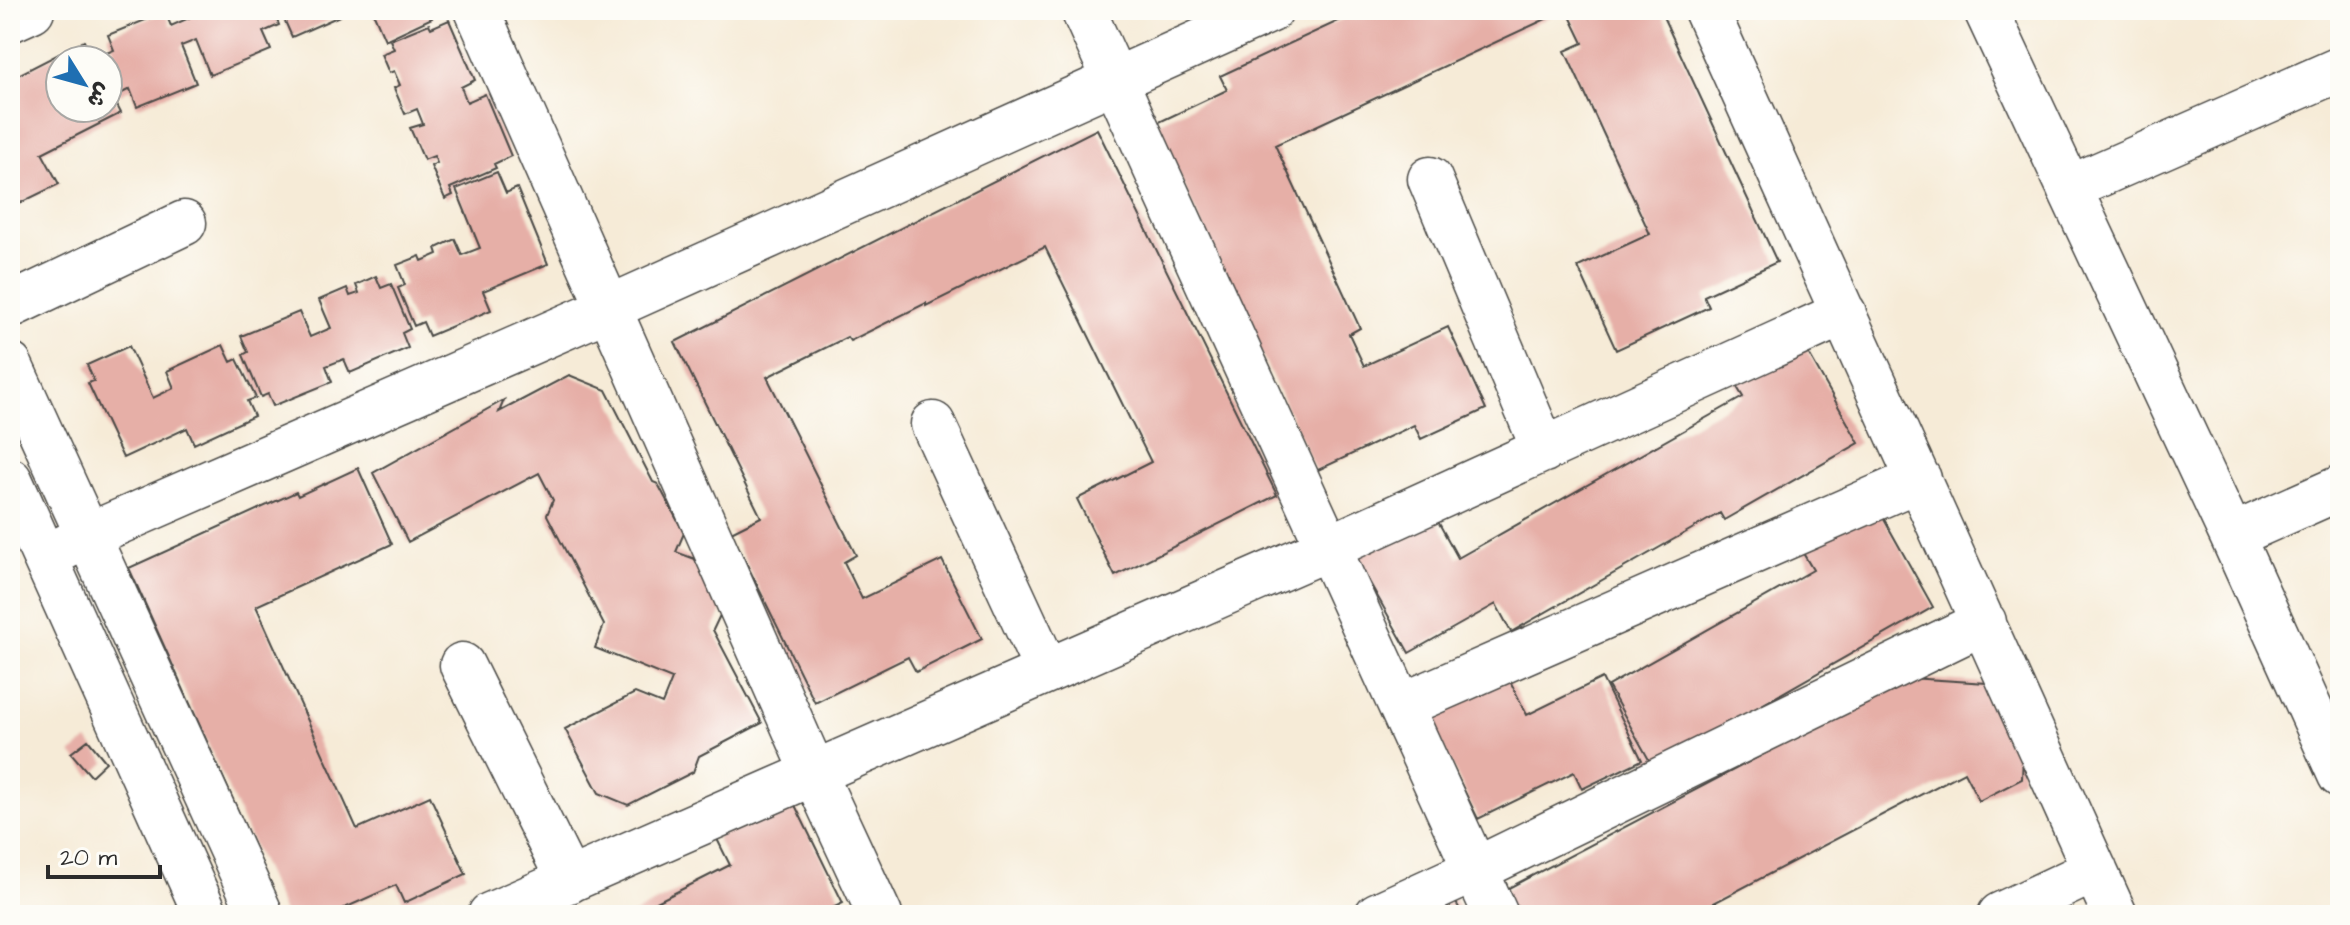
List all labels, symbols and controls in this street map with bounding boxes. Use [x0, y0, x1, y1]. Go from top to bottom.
north arrow [44, 44, 124, 124]
text: ش [79, 76, 118, 114]
scale bar [48, 829, 160, 879]
text: 20 m [60, 841, 117, 875]

